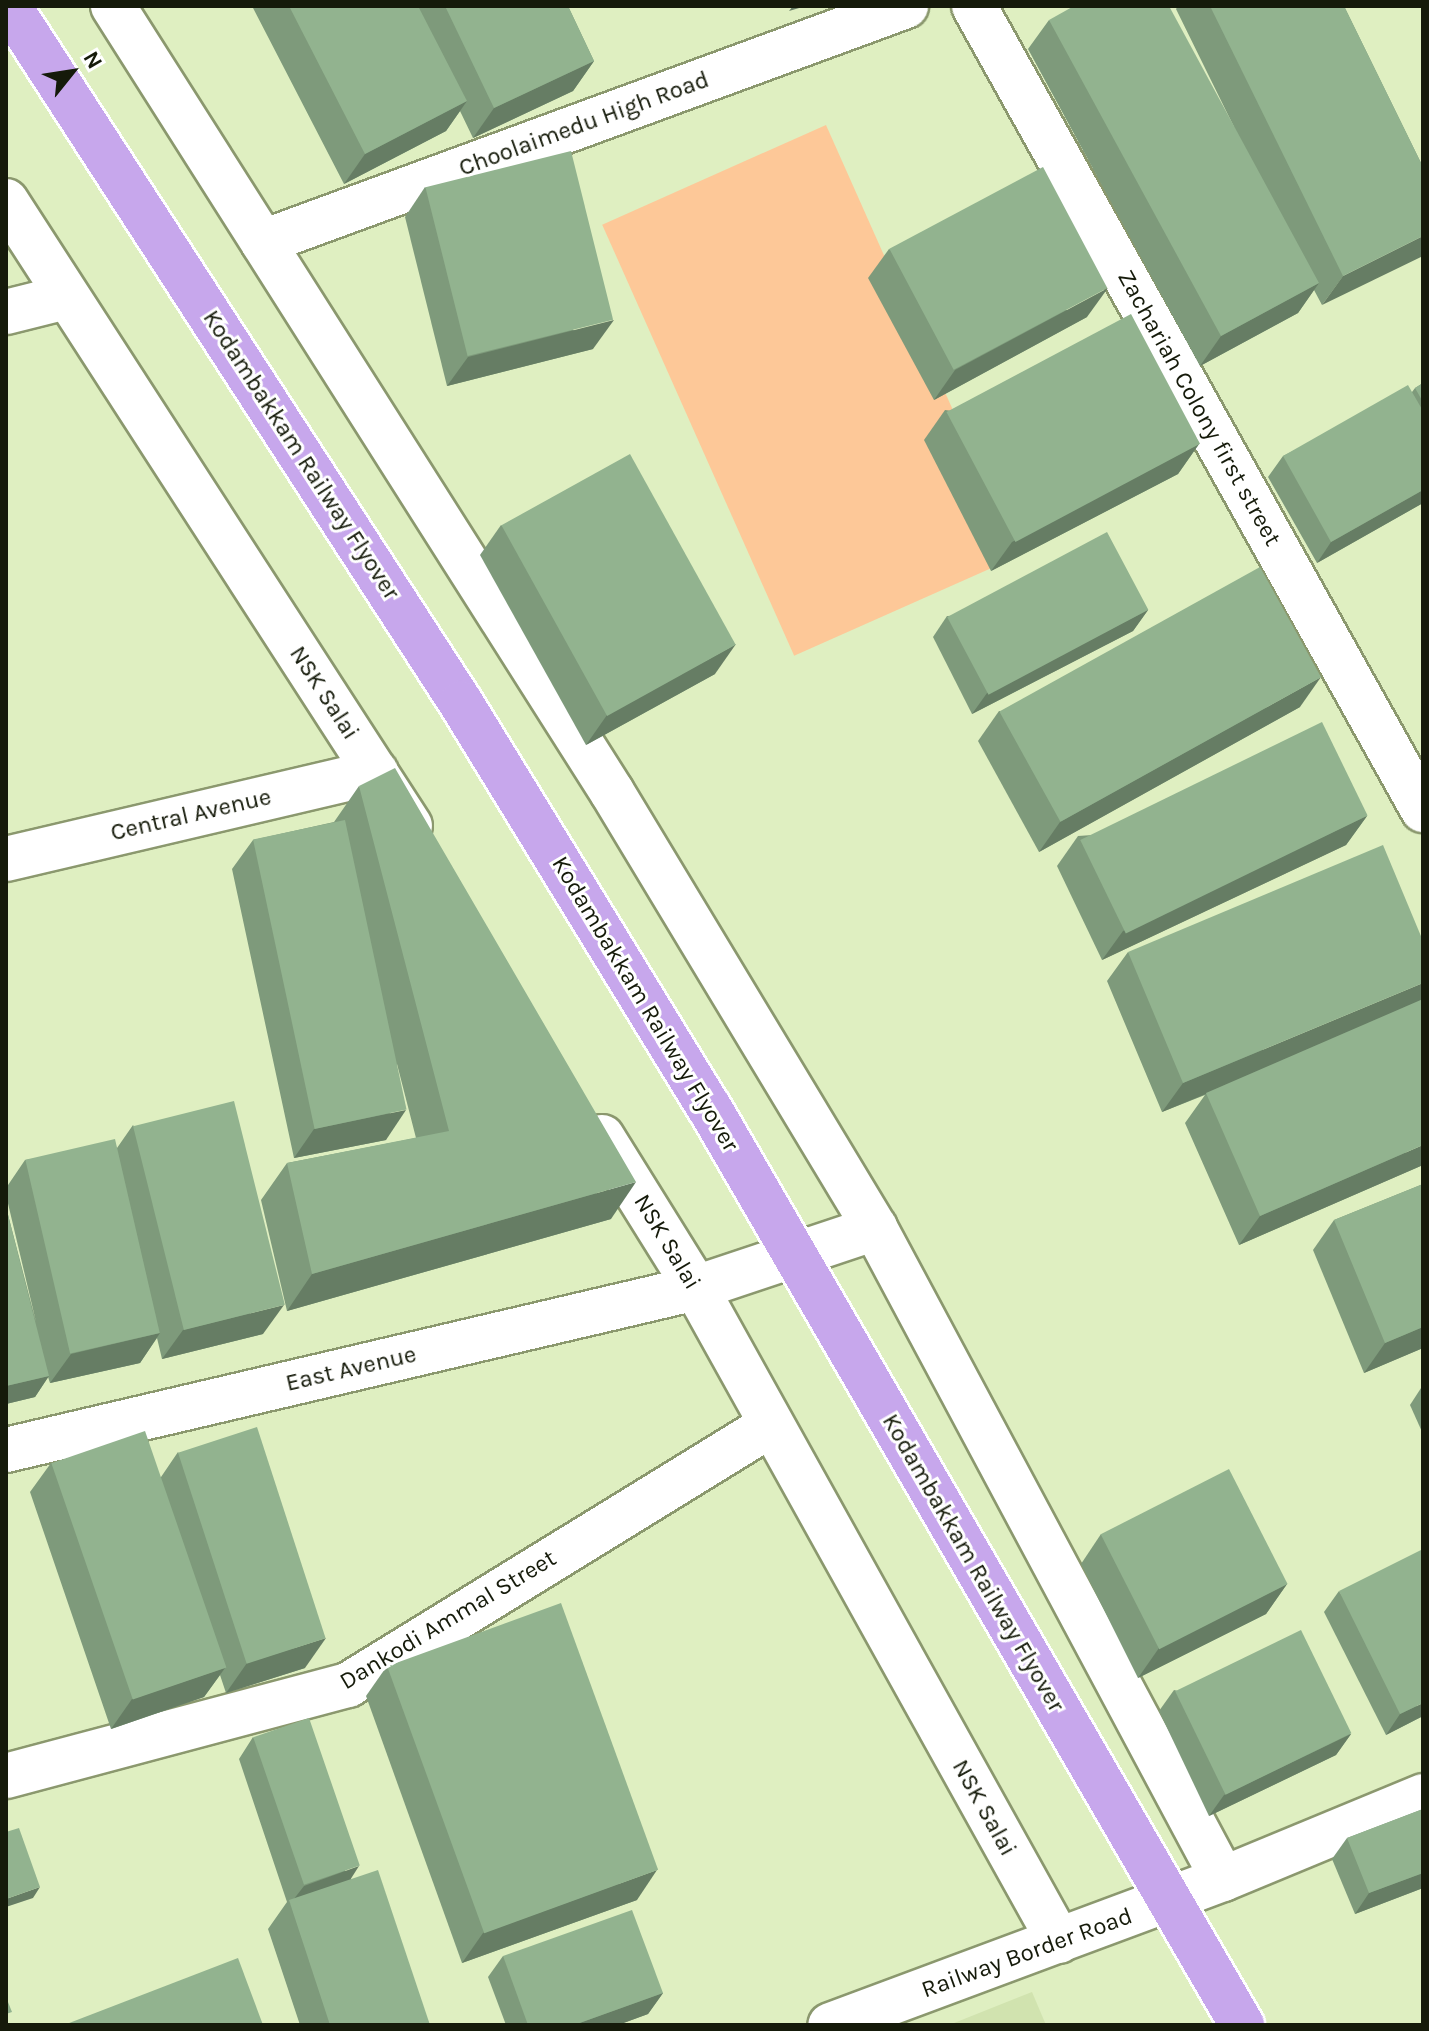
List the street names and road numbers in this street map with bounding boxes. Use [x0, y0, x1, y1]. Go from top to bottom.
street label: Choolaimedu High Road [455, 65, 713, 183]
street label: Zachariah Colony first street [1111, 265, 1287, 551]
street label: Kodambakkam Railway Flyover [197, 305, 405, 605]
street label: NSK Salai [283, 641, 365, 745]
street label: Central Avenue [108, 783, 274, 847]
street label: Kodambakkam Railway Flyover [545, 851, 745, 1157]
street label: NSK Salai [627, 1189, 707, 1295]
street label: East Avenue [283, 1340, 419, 1398]
street label: Kodambakkam Railway Flyover [876, 1409, 1070, 1717]
street label: Dankodi Ammal Street [335, 1544, 561, 1696]
street label: NSK Salai [946, 1755, 1022, 1861]
street label: Railway Border Road [918, 1901, 1136, 2005]

